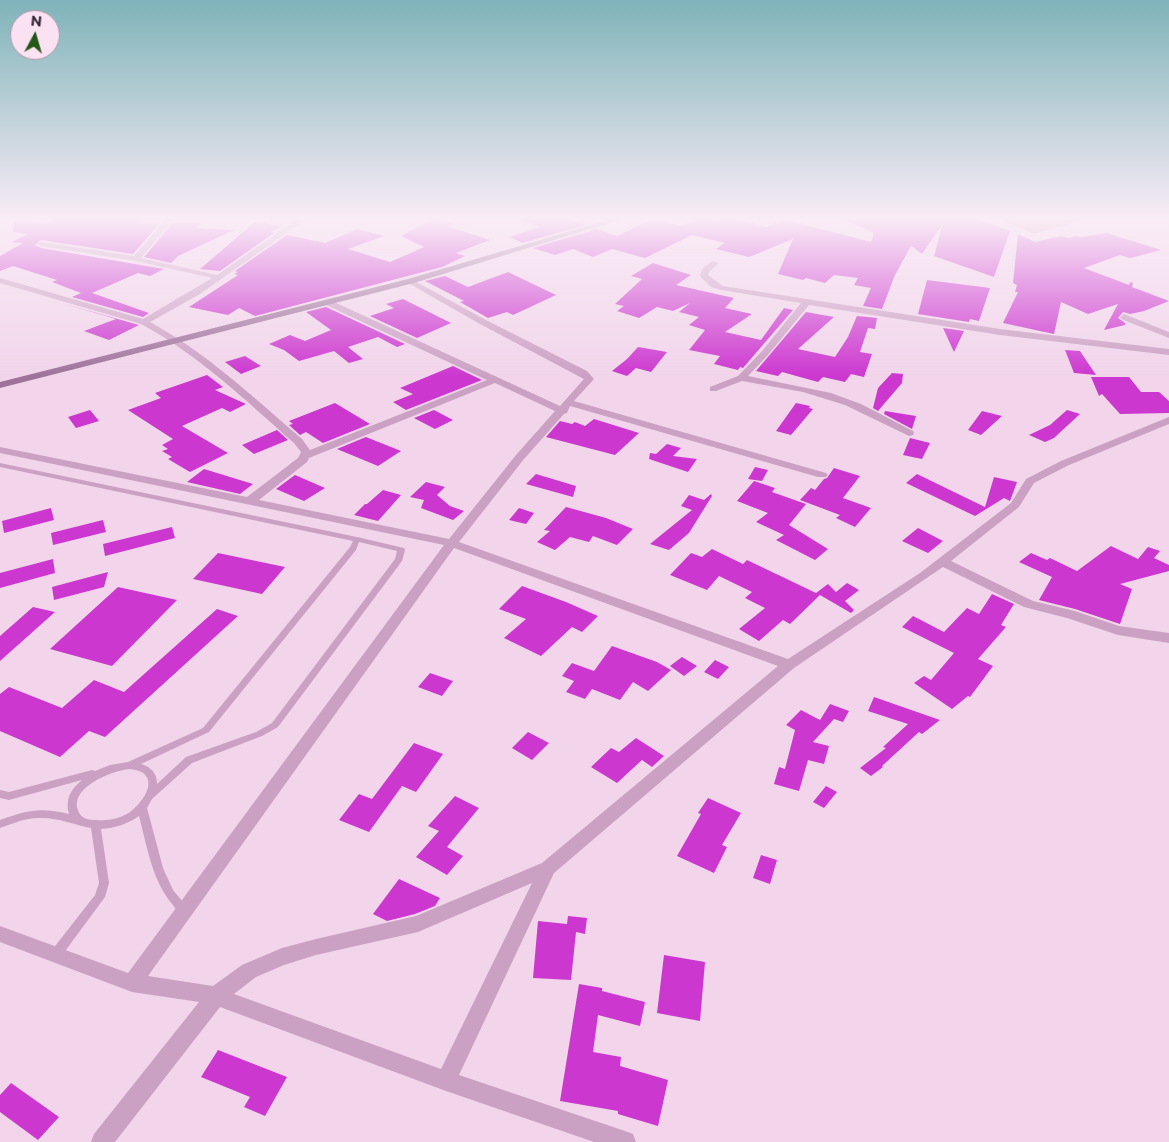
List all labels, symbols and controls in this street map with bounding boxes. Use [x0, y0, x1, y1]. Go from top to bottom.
north arrow [10, 10, 60, 60]
text: N [30, 12, 43, 31]

